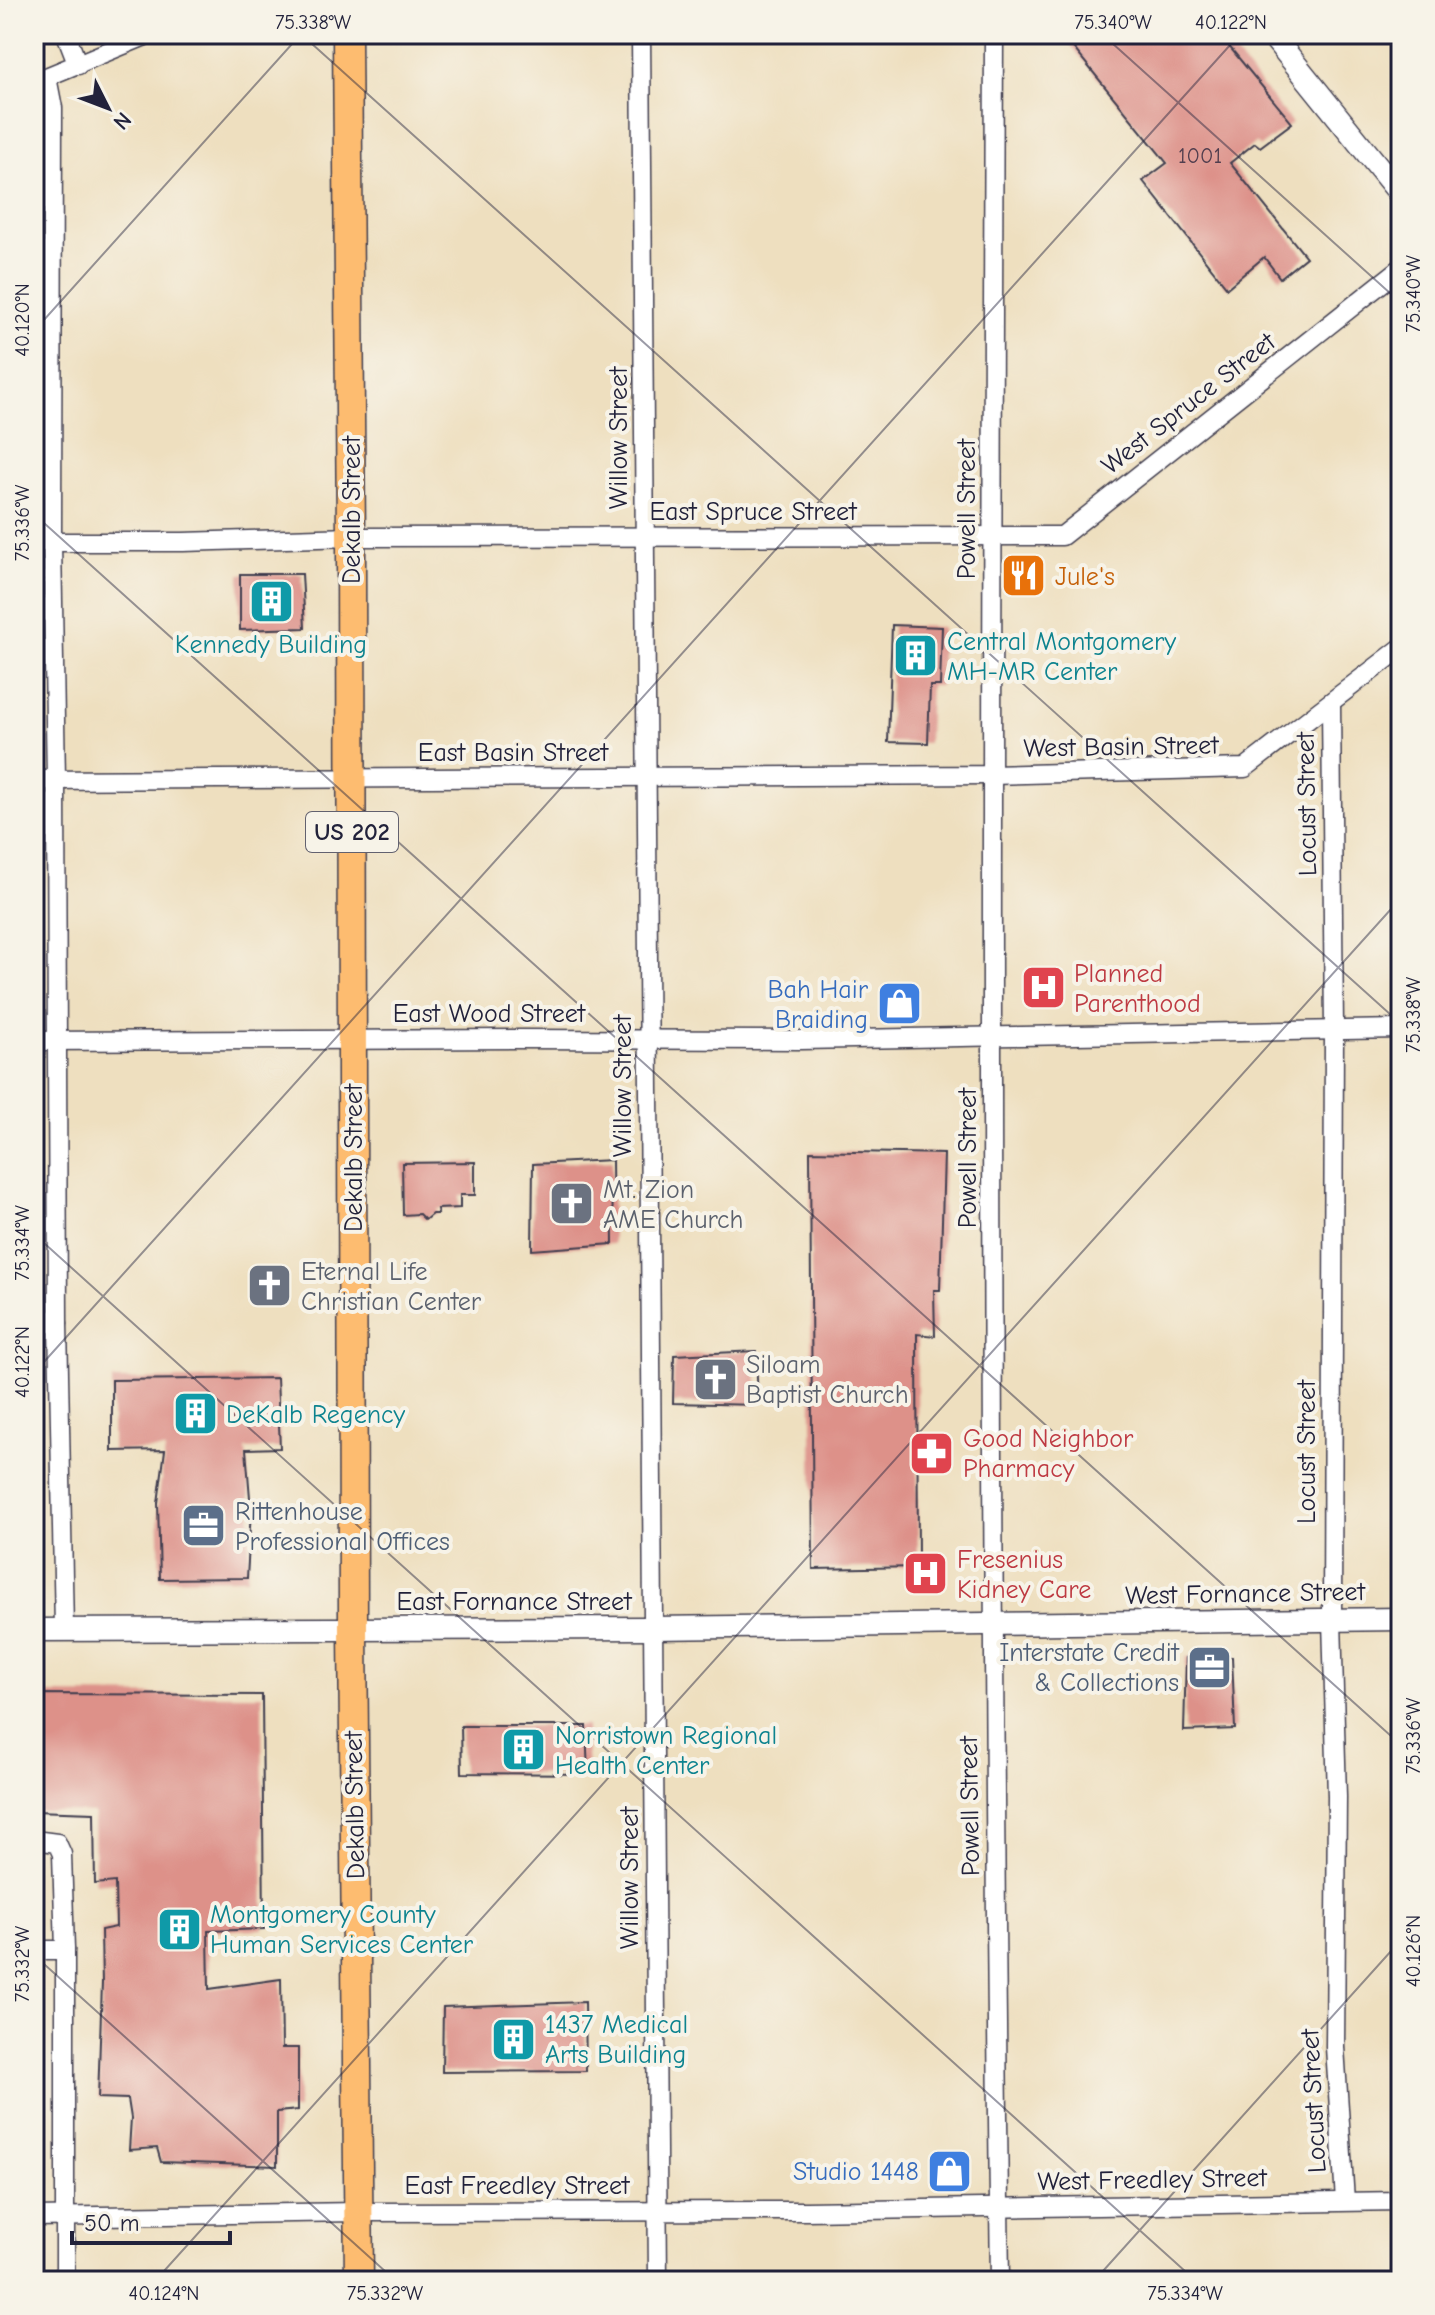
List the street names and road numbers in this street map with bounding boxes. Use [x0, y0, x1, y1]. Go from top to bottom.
street label: West Spruce Street [1096, 326, 1283, 481]
street label: Willow Street [604, 365, 634, 509]
street label: Dekalb Street [337, 434, 367, 584]
street label: Powell Street [952, 437, 982, 579]
street label: East Spruce Street [649, 497, 858, 527]
street label: West Basin Street [1023, 730, 1220, 764]
street label: Locust Street [1291, 730, 1323, 876]
street label: East Basin Street [418, 738, 610, 768]
road number: US 202 [306, 812, 398, 852]
street label: East Wood Street [393, 999, 587, 1029]
street label: Willow Street [608, 1013, 638, 1157]
street label: Dekalb Street [339, 1082, 369, 1232]
street label: Powell Street [953, 1086, 983, 1228]
street label: Locust Street [1292, 1378, 1322, 1524]
street label: West Fornance Street [1125, 1577, 1367, 1611]
street label: East Fornance Street [396, 1587, 633, 1617]
street label: Dekalb Street [339, 1729, 371, 1879]
street label: Powell Street [954, 1734, 986, 1876]
street label: Willow Street [615, 1805, 645, 1949]
street label: Locust Street [1295, 2027, 1333, 2174]
street label: West Freedley Street [1037, 2163, 1269, 2197]
street label: East Freedley Street [405, 2171, 631, 2201]

